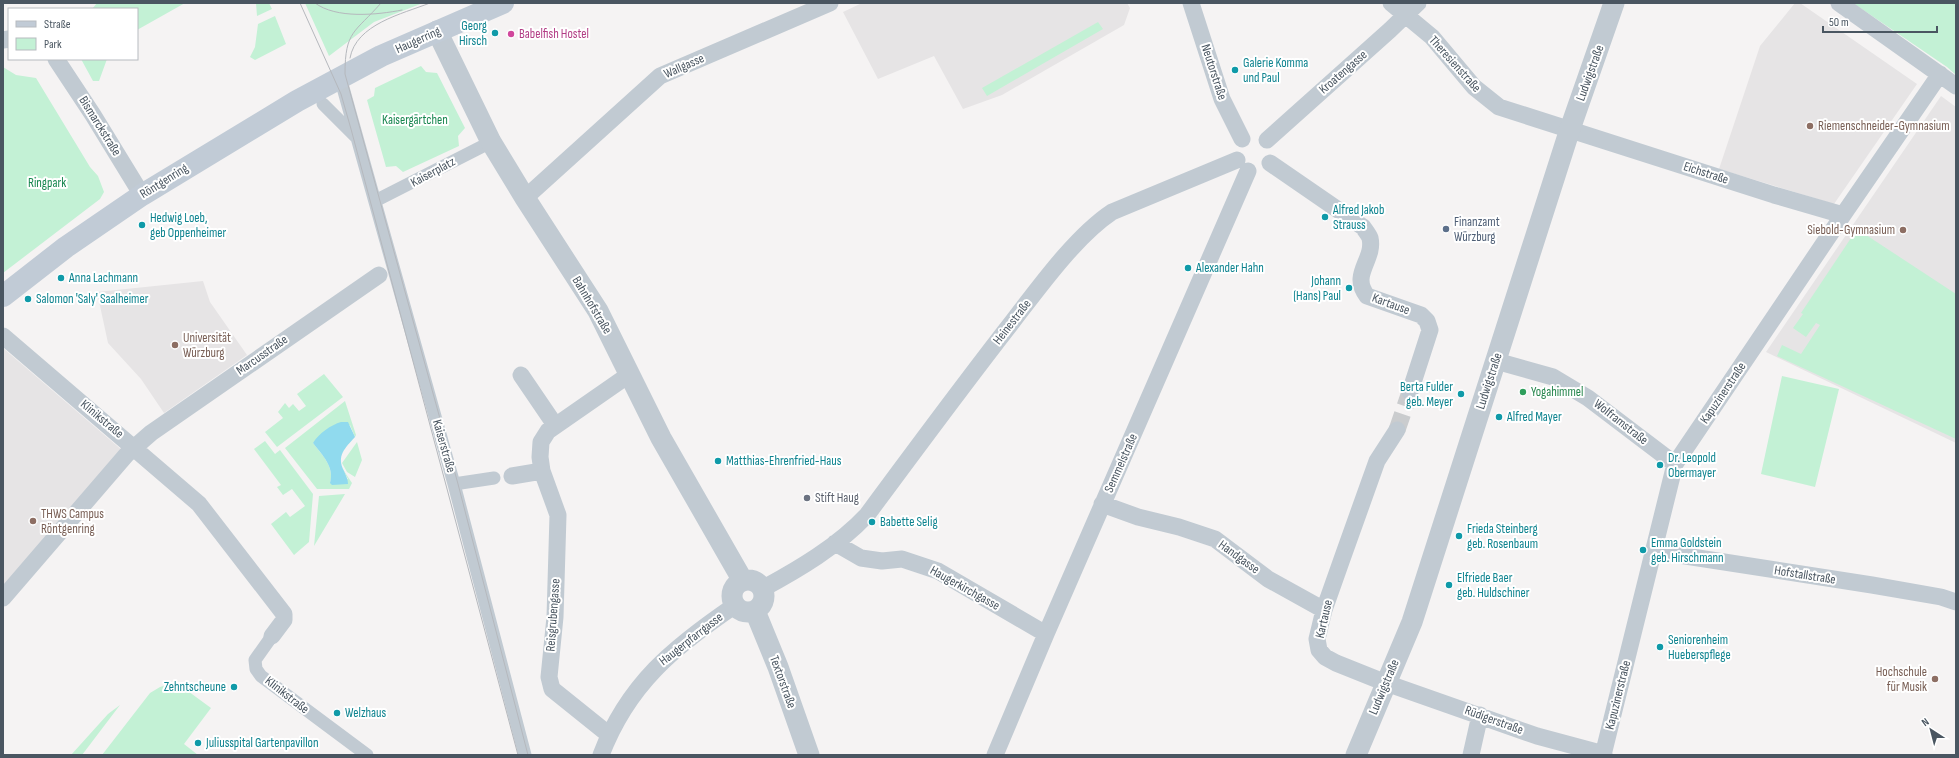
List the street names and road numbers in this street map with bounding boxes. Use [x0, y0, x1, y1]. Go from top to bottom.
street label: Haugerring [393, 23, 443, 57]
street label: Theresienstraße [1425, 32, 1485, 96]
street label: Neutorstraße [1197, 42, 1231, 102]
street label: Ludwigstraße [1572, 43, 1608, 103]
street label: Kroatengasse [1316, 47, 1370, 97]
street label: Wallgasse [661, 50, 707, 82]
street label: Bismarckstraße [75, 93, 125, 159]
street label: Kaiserplatz [408, 153, 458, 190]
street label: Eichstraße [1681, 158, 1731, 188]
street label: Röntgenring [137, 160, 191, 202]
street label: Bahnhofstraße [569, 273, 615, 337]
street label: Kartause [1370, 290, 1412, 318]
street label: Heinestraße [989, 296, 1035, 348]
street label: Marcusstraße [233, 331, 291, 379]
street label: Ludwigstraße [1472, 351, 1506, 411]
street label: Kapuzinerstraße [1697, 359, 1749, 427]
street label: Klinikstraße [77, 396, 127, 442]
street label: Wolframstraße [1591, 396, 1651, 448]
street label: Kaiserstraße [429, 418, 459, 474]
street label: Semmelstraße [1101, 431, 1141, 495]
street label: Handgasse [1215, 537, 1263, 577]
street label: Haugerkirchgasse [927, 562, 1003, 614]
street label: Hofstallstraße [1773, 562, 1837, 588]
street label: Reisgrubengasse [542, 578, 564, 652]
street label: Kartause [1312, 598, 1336, 640]
street label: Haugerpfarrgasse [656, 609, 726, 669]
street label: Textorstraße [766, 653, 800, 711]
street label: Ludwigstraße [1365, 657, 1403, 717]
street label: Kapuzinerstraße [1602, 659, 1634, 731]
street label: Klinikstraße [262, 673, 312, 717]
street label: Rüdigerstraße [1463, 702, 1525, 738]

